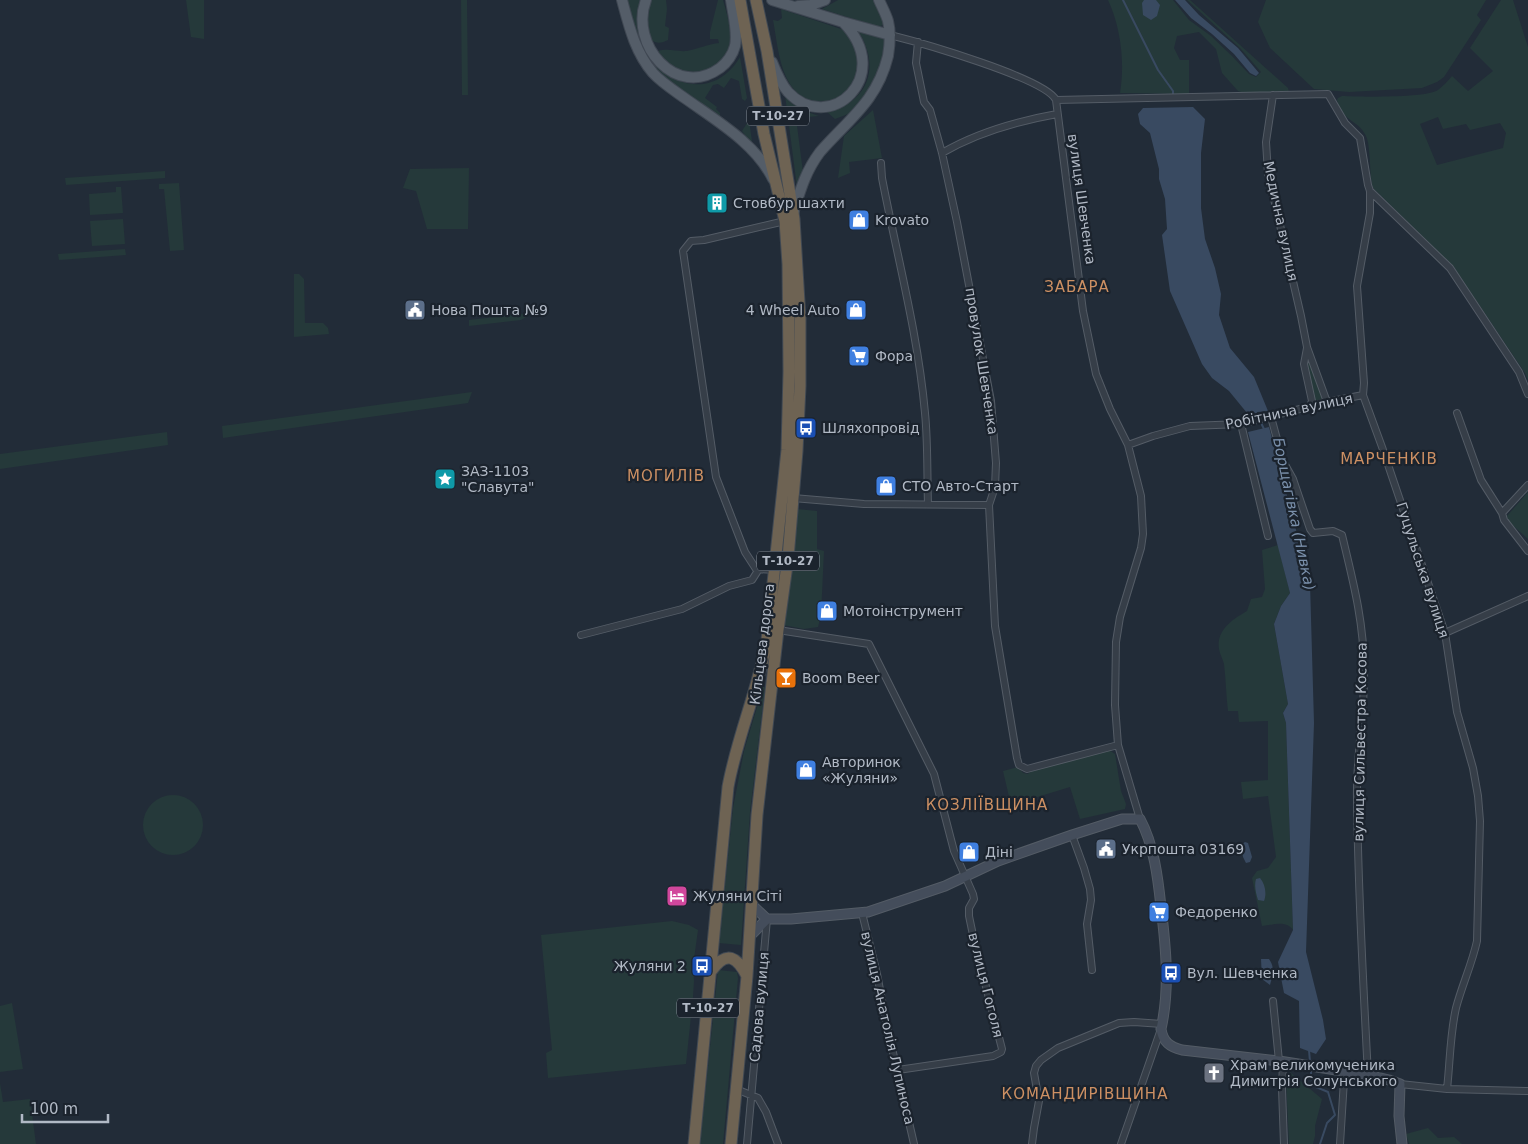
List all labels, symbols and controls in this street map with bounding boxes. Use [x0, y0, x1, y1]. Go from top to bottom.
road number: Т-10-27 [747, 106, 809, 125]
street label: вулиця Шевченка [1065, 133, 1099, 265]
street label: Медична вулиця [1260, 159, 1302, 283]
building icon: Стовбур шахти [705, 191, 729, 215]
place label: Стовбур шахти [733, 195, 845, 211]
shop icon: Krovato [847, 208, 871, 232]
place label: Krovato [875, 212, 929, 228]
district label: ЗАБАРА [1044, 278, 1110, 296]
street label: провулок Шевченка [962, 286, 1002, 436]
public building icon: Нова Пошта №9 [403, 298, 427, 322]
shop icon: 4 Wheel Auto [844, 298, 868, 322]
place label: Нова Пошта №9 [431, 302, 548, 318]
place label: 4 Wheel Auto [746, 302, 840, 318]
supermarket icon: Фора [847, 344, 871, 368]
place label: Фора [875, 348, 913, 364]
street label: Робітнича вулиця [1224, 390, 1354, 432]
bus stop icon: Шляхопровід [794, 416, 818, 440]
place label: Шляхопровід [822, 420, 920, 436]
water label: Борщагівка (Нивка) [1269, 436, 1319, 592]
district label: МАРЧЕНКІВ [1340, 450, 1438, 468]
place label: ЗАЗ-1103 "Славута" [461, 463, 534, 495]
place icon: ЗАЗ-1103 "Славута" [433, 467, 457, 491]
district label: МОГИЛІВ [627, 467, 705, 485]
shop icon: СТО Авто-Старт [874, 474, 898, 498]
place label: СТО Авто-Старт [902, 478, 1019, 494]
street label: Гуцульська вулиця [1393, 500, 1453, 640]
road number: Т-10-27 [757, 552, 819, 570]
street label: Кільцева дорога [747, 582, 777, 706]
shop icon: Мотоінструмент [815, 599, 839, 623]
place label: Мотоінструмент [843, 603, 963, 619]
street label: вулиця Сильвестра Косова [1350, 642, 1370, 842]
bar icon: Boom Beer [774, 666, 798, 690]
place label: Boom Beer [802, 670, 880, 686]
place label: Авторинок «Жуляни» [822, 754, 901, 786]
shop icon: Авторинок «Жуляни» [794, 758, 818, 782]
district label: КОЗЛІЇВЩИНА [926, 795, 1048, 814]
public building icon: Укрпошта 03169 [1094, 837, 1118, 861]
shop icon: Діні [957, 840, 981, 864]
place label: Укрпошта 03169 [1122, 841, 1244, 857]
place label: Діні [985, 844, 1013, 860]
hotel icon: Жуляни Сіті [665, 884, 689, 908]
place label: Жуляни Сіті [693, 888, 782, 904]
supermarket icon: Федоренко [1147, 900, 1171, 924]
place label: Федоренко [1175, 904, 1258, 920]
street label: вулиця Анатолія Лупиноса [858, 930, 918, 1126]
street label: вулиця Гоголя [965, 931, 1007, 1039]
street label: Садова вулиця [746, 951, 772, 1063]
bus stop icon: Жуляни 2 [690, 954, 714, 978]
place label: Жуляни 2 [614, 958, 686, 974]
bus stop icon: Вул. Шевченка [1159, 961, 1183, 985]
place label: Вул. Шевченка [1187, 965, 1298, 981]
road number: Т-10-27 [677, 998, 739, 1018]
place label: Храм великомученика Димитрія Солунського [1230, 1057, 1397, 1089]
church icon: Храм великомученика Димитрія Солунського [1202, 1061, 1226, 1085]
district label: КОМАНДИРІВЩИНА [1002, 1085, 1168, 1103]
scale bar [22, 1092, 109, 1124]
text: 100 m [30, 1100, 78, 1118]

